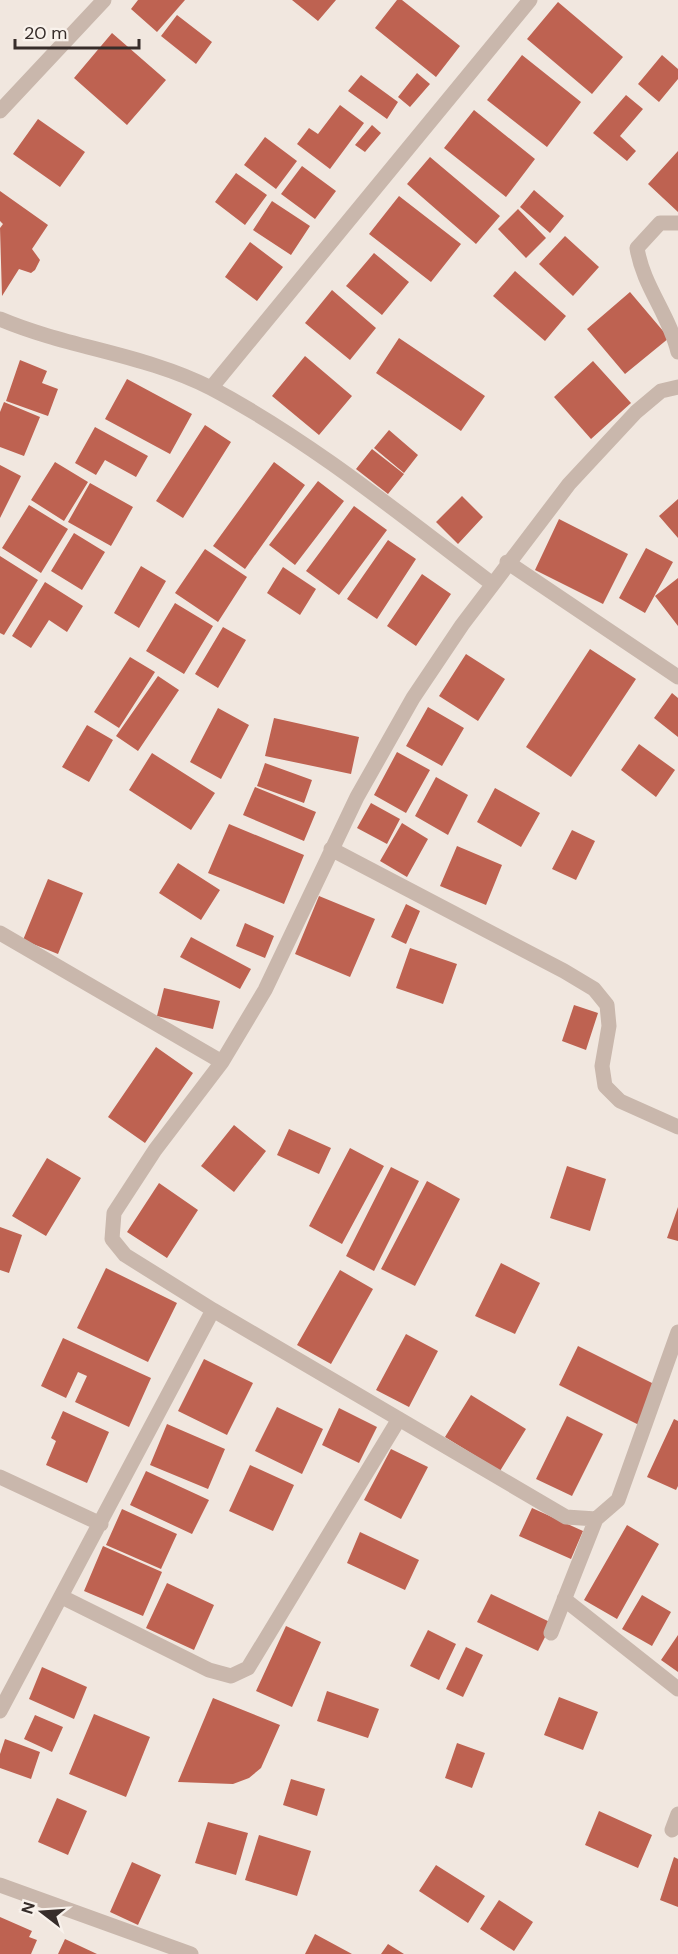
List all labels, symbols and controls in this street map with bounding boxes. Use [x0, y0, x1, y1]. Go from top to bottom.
scale bar [15, 12, 140, 50]
text: 20 m [24, 21, 67, 45]
north arrow [12, 1882, 72, 1942]
text: N [16, 1899, 40, 1916]

